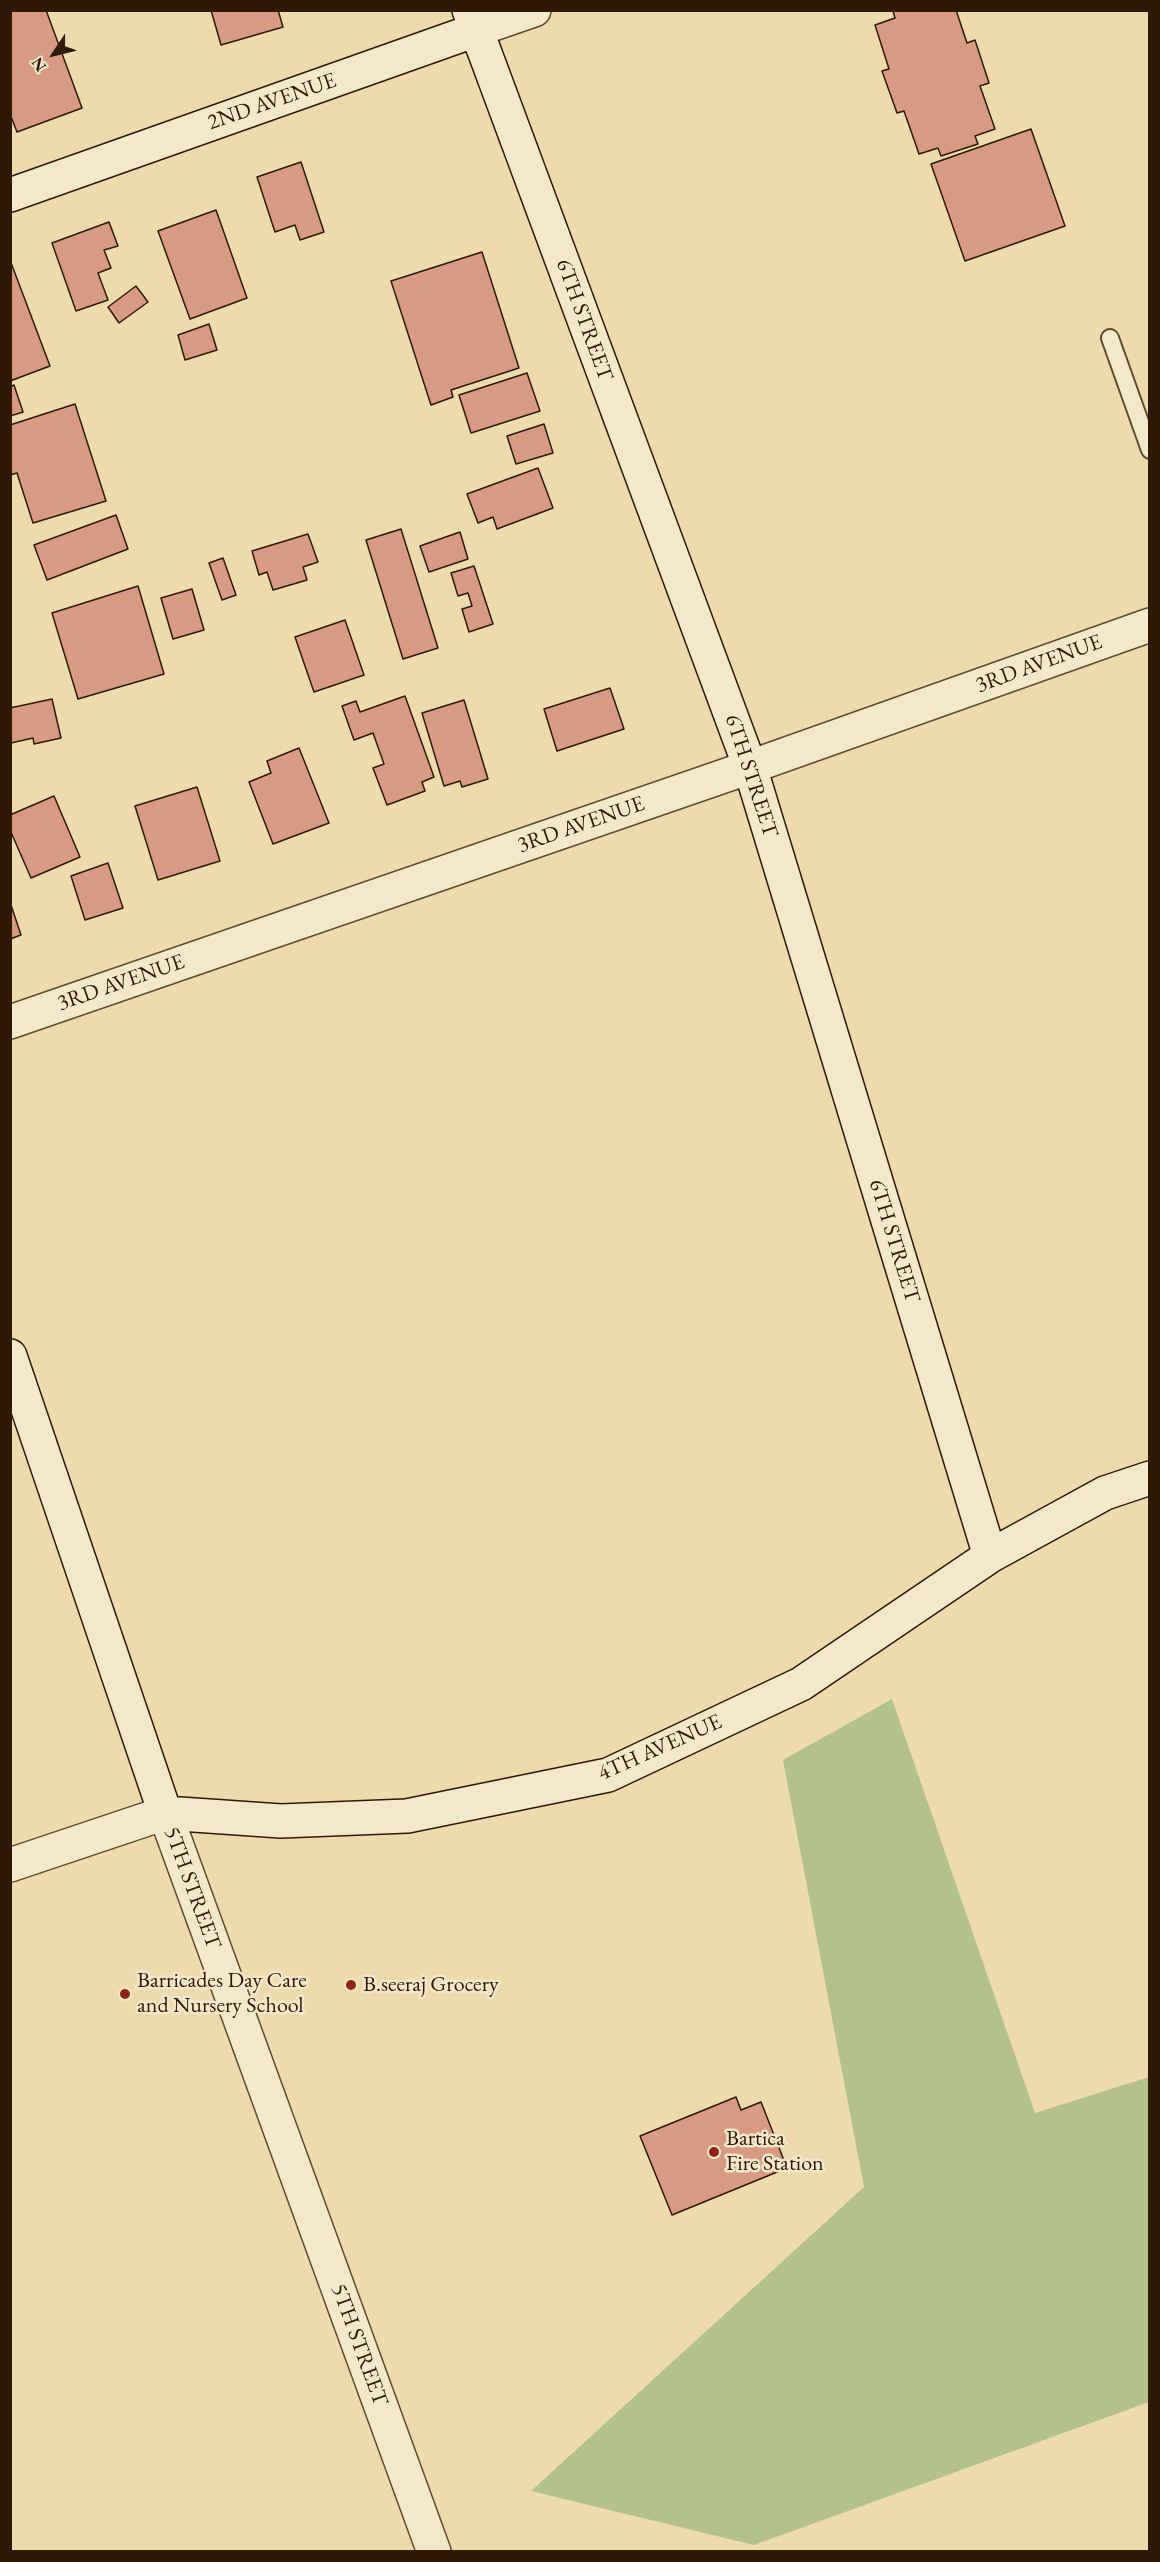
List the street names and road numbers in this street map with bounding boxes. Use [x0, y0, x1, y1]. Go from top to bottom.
street label: 2ND AVENUE [204, 68, 340, 136]
street label: 6TH STREET [550, 255, 618, 385]
street label: 3RD AVENUE [972, 629, 1106, 699]
street label: 6TH STREET [719, 711, 783, 841]
street label: 3RD AVENUE [514, 791, 648, 859]
street label: 3RD AVENUE [54, 949, 188, 1017]
street label: 6TH STREET [863, 1176, 925, 1306]
street label: 4TH AVENUE [594, 1709, 726, 1787]
street label: 5TH STREET [158, 1823, 226, 1953]
street label: 5TH STREET [325, 2280, 393, 2410]

